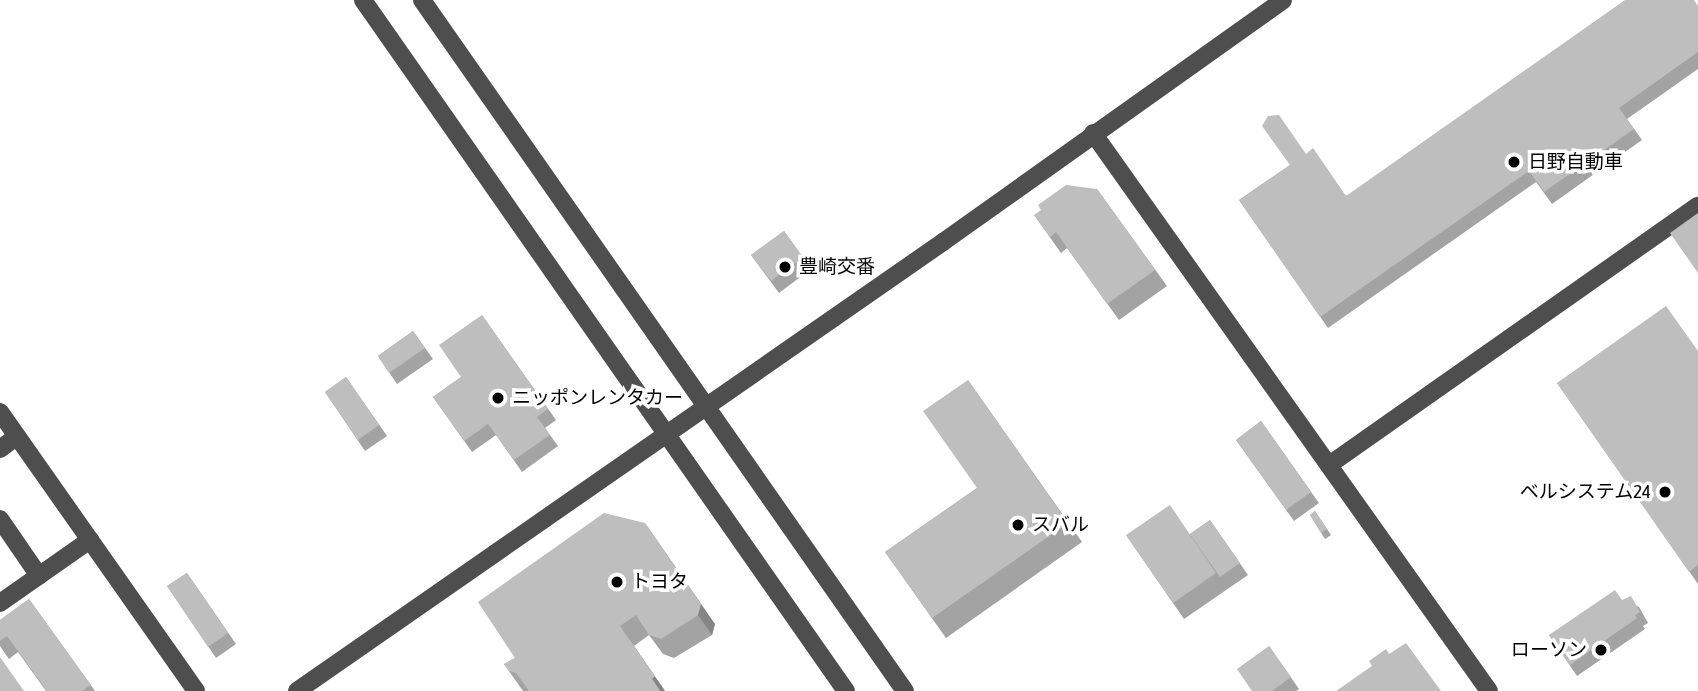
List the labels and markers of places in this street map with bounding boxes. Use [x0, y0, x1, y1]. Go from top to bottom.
place label: 日野自動車 [1528, 151, 1623, 173]
marker: 日野自動車 [1506, 154, 1522, 170]
place label: 豊崎交番 [799, 256, 875, 278]
marker: 豊崎交番 [777, 259, 793, 275]
place label: ニッポンレンタカー [512, 387, 683, 409]
marker: ニッポンレンタカー [490, 390, 506, 406]
place label: ベルシステム24 [1519, 481, 1651, 503]
marker: ベルシステム24 [1657, 484, 1673, 500]
place label: スバル [1032, 514, 1089, 536]
marker: スバル [1010, 517, 1026, 533]
place label: トヨタ [631, 571, 688, 593]
marker: トヨタ [609, 574, 625, 590]
place label: ローソン [1511, 639, 1587, 661]
marker: ローソン [1593, 642, 1609, 658]

